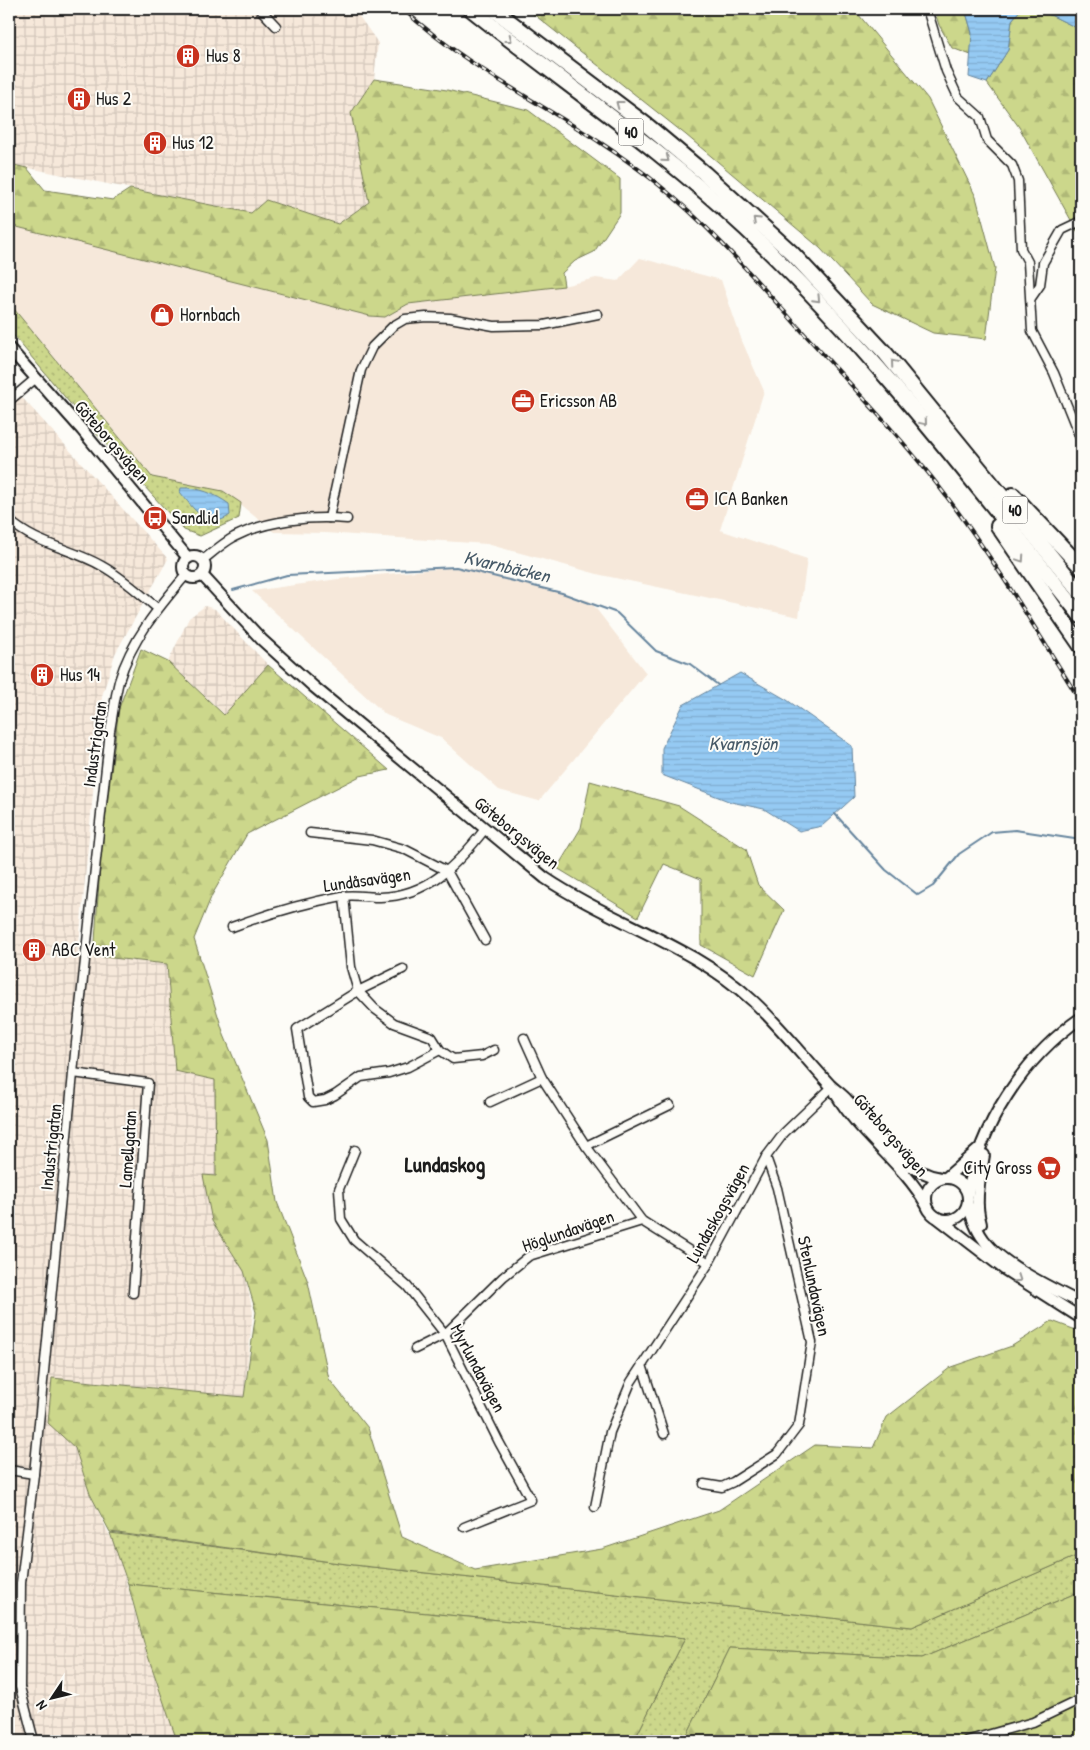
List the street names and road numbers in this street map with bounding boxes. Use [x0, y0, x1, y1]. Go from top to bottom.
road number: 40 [618, 118, 644, 146]
street label: Göteborgsvägen [69, 394, 156, 489]
road number: 40 [1002, 496, 1028, 524]
street label: Industrigatan [76, 699, 113, 789]
street label: Göteborgsvägen [469, 790, 565, 875]
street label: Lundåsavägen [322, 861, 412, 898]
street label: Göteborgsvägen [848, 1087, 935, 1182]
street label: Industrigatan [34, 1102, 67, 1192]
street label: Lamellgatan [112, 1109, 143, 1188]
street label: Lundaskogsvägen [680, 1158, 755, 1267]
street label: Höglundavägen [519, 1203, 617, 1258]
street label: Stenlundavägen [792, 1234, 837, 1338]
street label: Myrlundavägen [445, 1319, 512, 1416]

